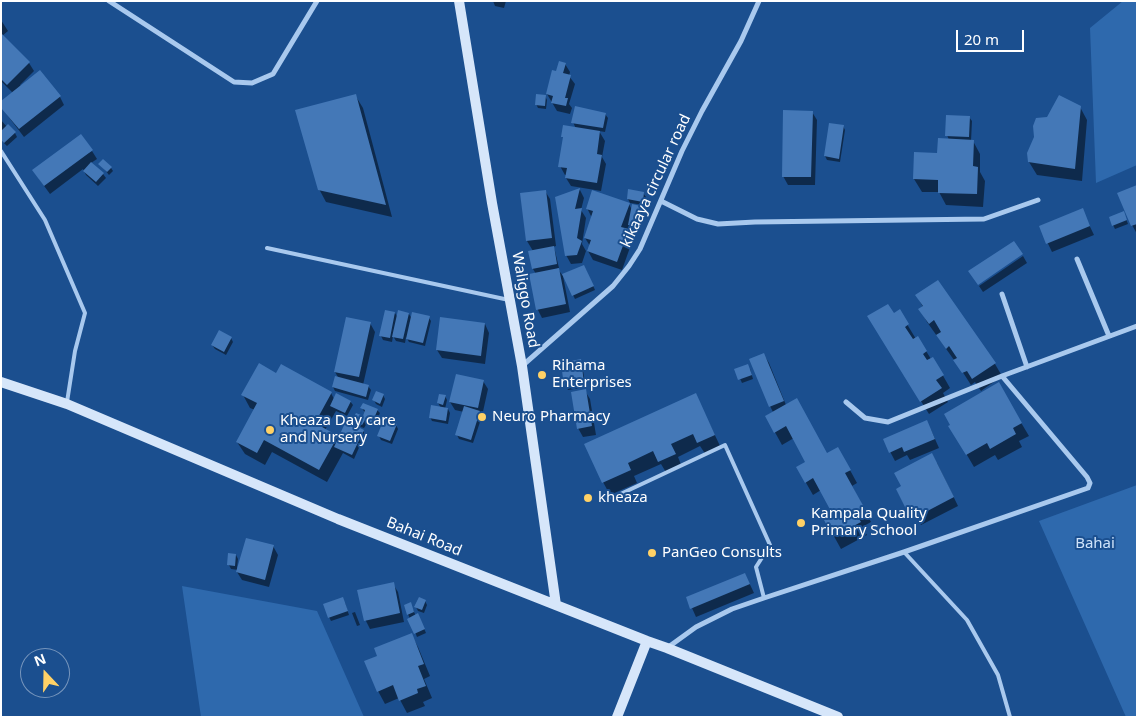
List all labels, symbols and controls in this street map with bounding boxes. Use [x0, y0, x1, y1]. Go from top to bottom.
scale bar [958, 20, 1026, 52]
text: 20 m [964, 29, 999, 49]
street label: kikaaya circular road [617, 111, 695, 251]
street label: Waliggo Road [508, 251, 542, 349]
place label: Rihama Enterprises [552, 357, 632, 392]
marker: Rihama Enterprises [536, 369, 548, 381]
place label: Neuro Pharmacy [492, 408, 610, 426]
marker: Neuro Pharmacy [476, 411, 488, 423]
place label: Kheaza Day care and Nursery [280, 412, 396, 447]
marker: Kheaza Day care and Nursery [264, 424, 276, 436]
place label: kheaza [598, 489, 648, 507]
marker: kheaza [582, 492, 594, 504]
place label: Kampala Quality Primary School [811, 505, 927, 540]
street label: Bahai Road [384, 514, 464, 560]
marker: Kampala Quality Primary School [795, 517, 807, 529]
park label: Bahai [1075, 535, 1115, 553]
place label: PanGeo Consults [662, 544, 782, 562]
marker: PanGeo Consults [646, 547, 658, 559]
north arrow [20, 648, 70, 698]
text: N [31, 649, 49, 670]

